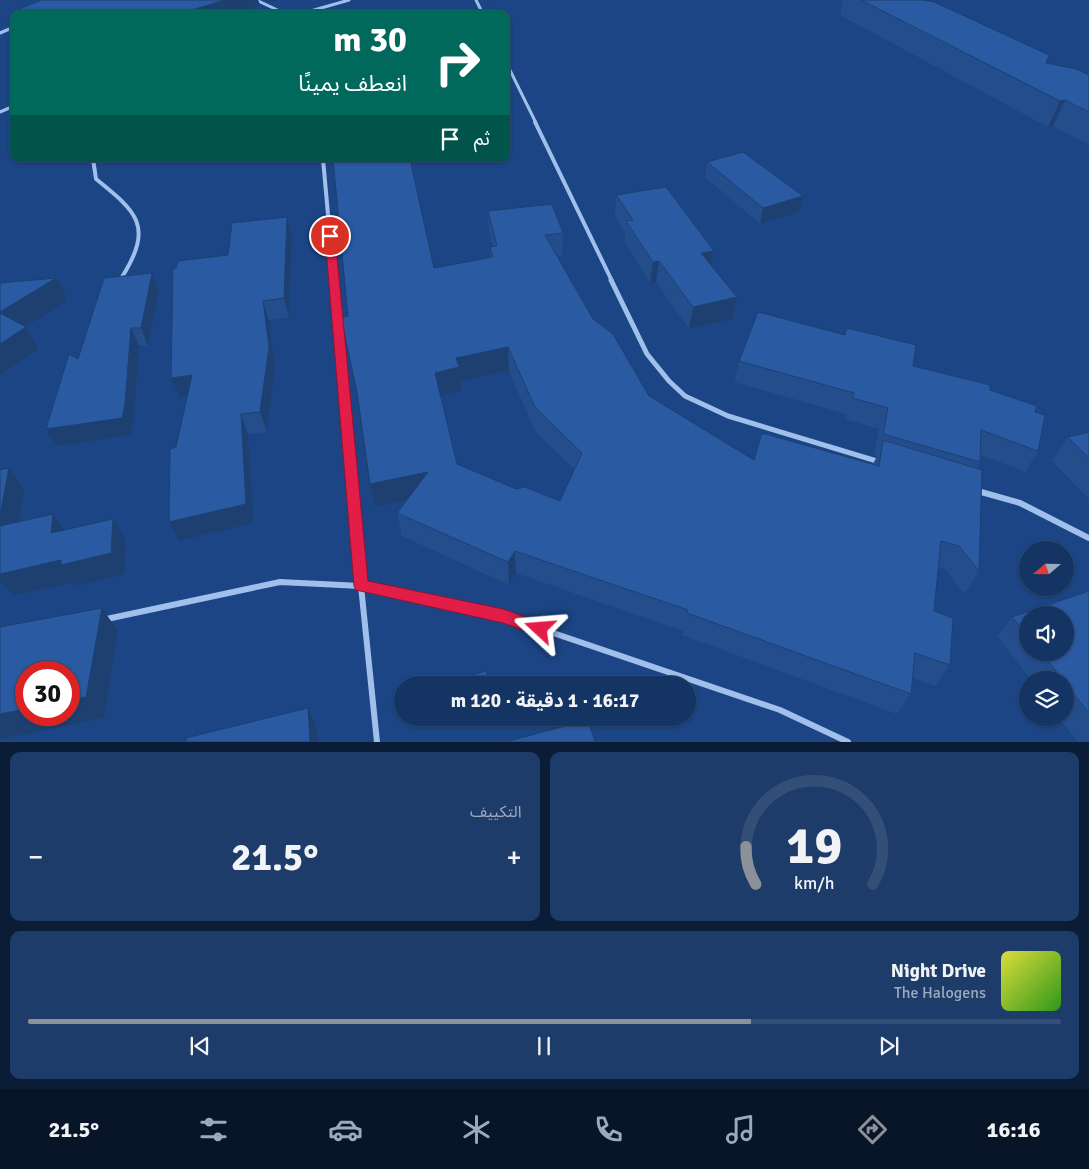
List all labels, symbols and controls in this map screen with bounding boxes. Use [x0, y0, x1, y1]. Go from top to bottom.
text: 30 m [333, 18, 407, 61]
icon: right [425, 30, 490, 95]
text: انعطف يمينًا [298, 70, 407, 97]
icon: arrive [436, 125, 464, 153]
text: ثم [474, 127, 490, 151]
pin [309, 215, 351, 257]
icon: arrive [316, 222, 344, 250]
north arrow [1019, 541, 1074, 596]
map controls [1019, 541, 1074, 726]
position arrow [513, 602, 565, 654]
button: sound [1019, 606, 1074, 661]
speed limit sign: 30 [15, 661, 80, 726]
button: layers [1019, 671, 1074, 726]
text: 16:17 · 1 دقيقة · 120 m [451, 689, 639, 713]
text: التكييف [470, 802, 522, 822]
text: 19 [786, 814, 842, 878]
text: 21.5° [231, 834, 319, 881]
text: − [28, 840, 43, 874]
text: + [506, 840, 522, 874]
text: km/h [794, 872, 834, 894]
text: Night Drive [891, 959, 986, 983]
text: The Halogens [894, 983, 986, 1003]
icon: previous [186, 1032, 214, 1060]
icon: pause [530, 1032, 558, 1060]
icon: next [875, 1032, 903, 1060]
icon: filters [196, 1112, 231, 1147]
icon: car [328, 1112, 363, 1147]
icon: climate [459, 1112, 494, 1147]
icon: phone [591, 1112, 626, 1147]
icon: music [723, 1112, 758, 1147]
icon: directions [855, 1112, 890, 1147]
text: 21.5° [48, 1116, 99, 1143]
text: 16:16 [987, 1116, 1041, 1143]

